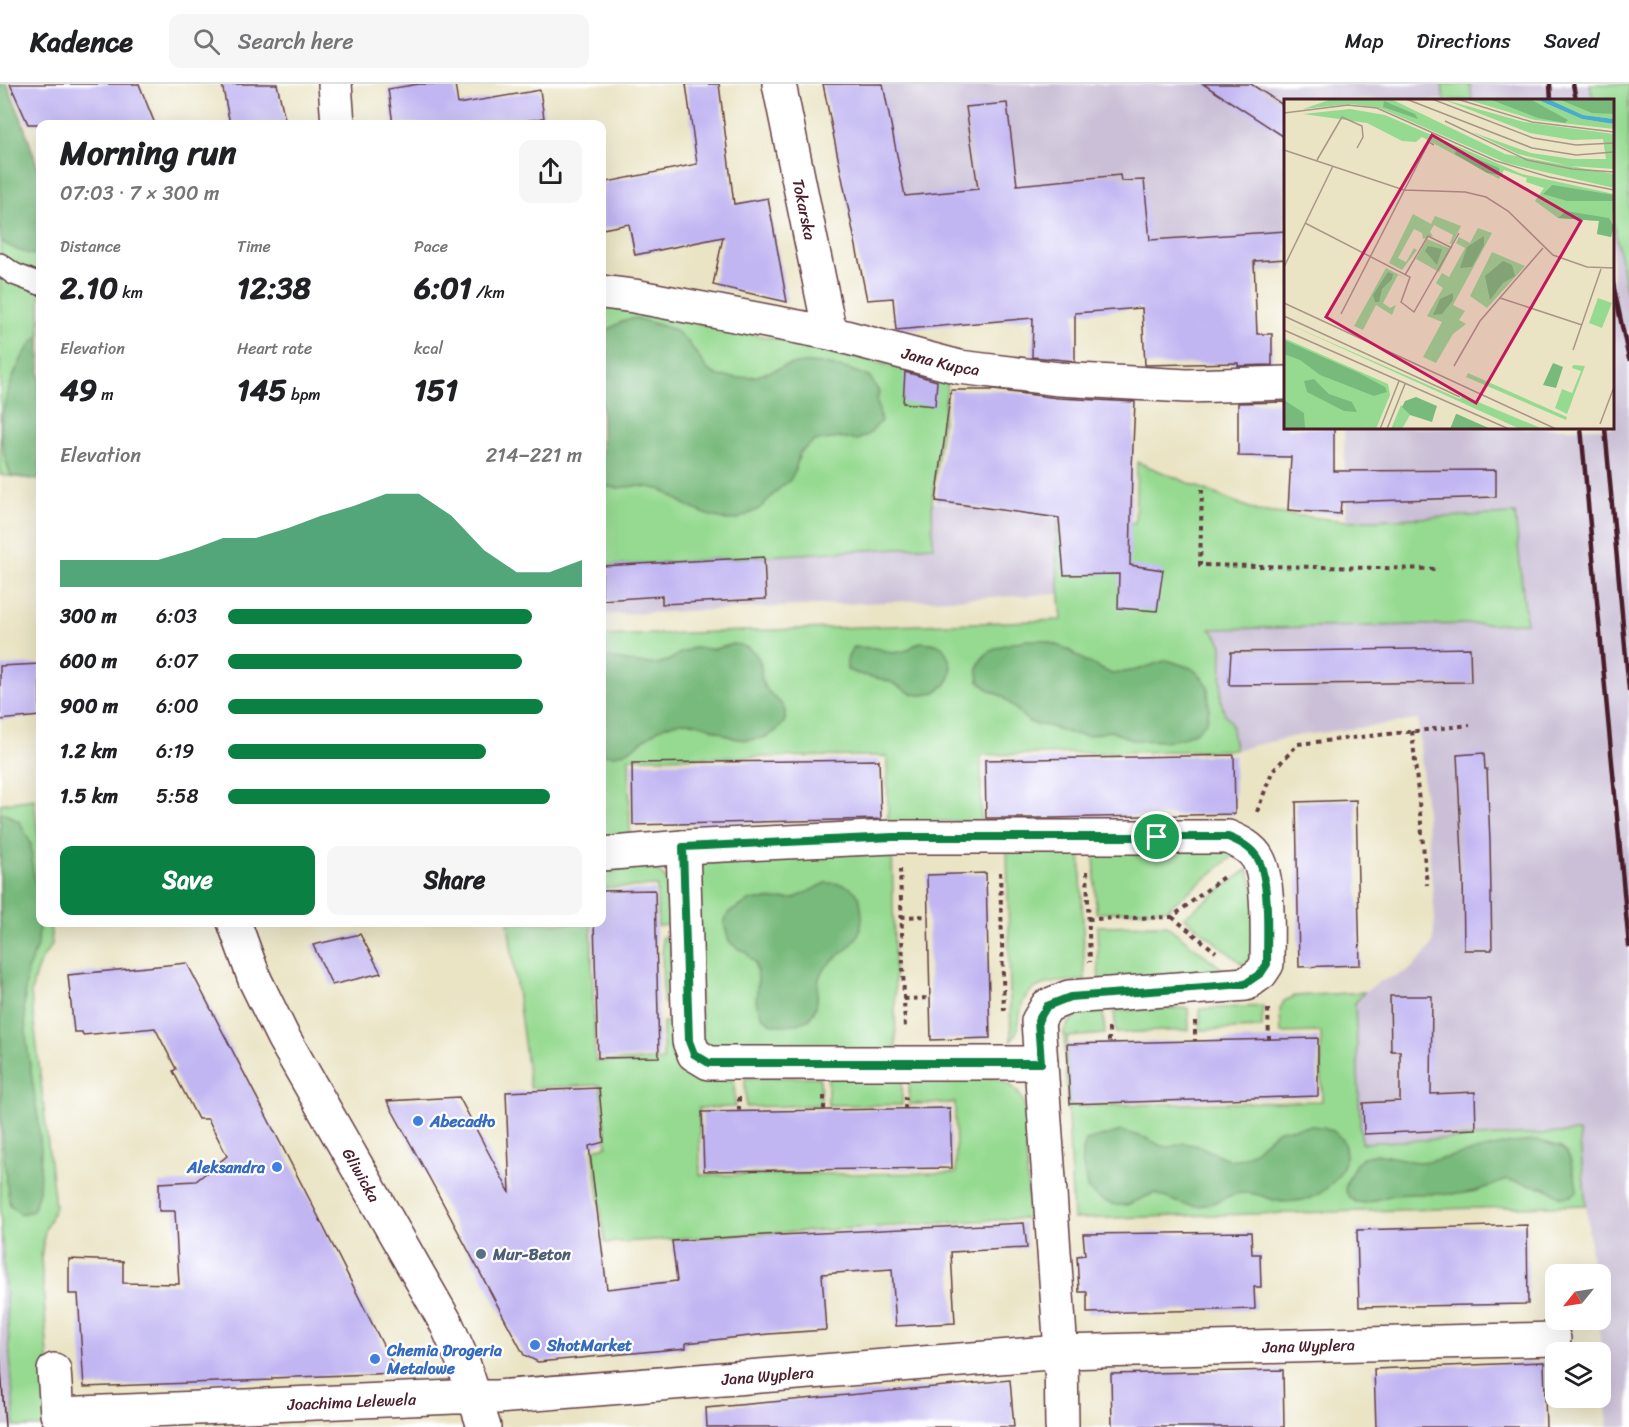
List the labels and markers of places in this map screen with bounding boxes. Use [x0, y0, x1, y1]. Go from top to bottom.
pin [1131, 811, 1182, 862]
place label: Abecadło [429, 1107, 495, 1136]
marker: Abecadło [411, 1114, 425, 1128]
place label: Aleksandra [186, 1153, 266, 1182]
marker: Aleksandra [270, 1160, 284, 1174]
place label: Mur-Beton [492, 1240, 571, 1269]
marker: Mur-Beton [474, 1247, 488, 1261]
place label: ShotMarket [546, 1331, 632, 1360]
place label: Chemia Drogeria Metalowe [386, 1336, 502, 1383]
marker: ShotMarket [528, 1338, 542, 1352]
marker: Chemia Drogeria Metalowe [368, 1352, 382, 1366]

